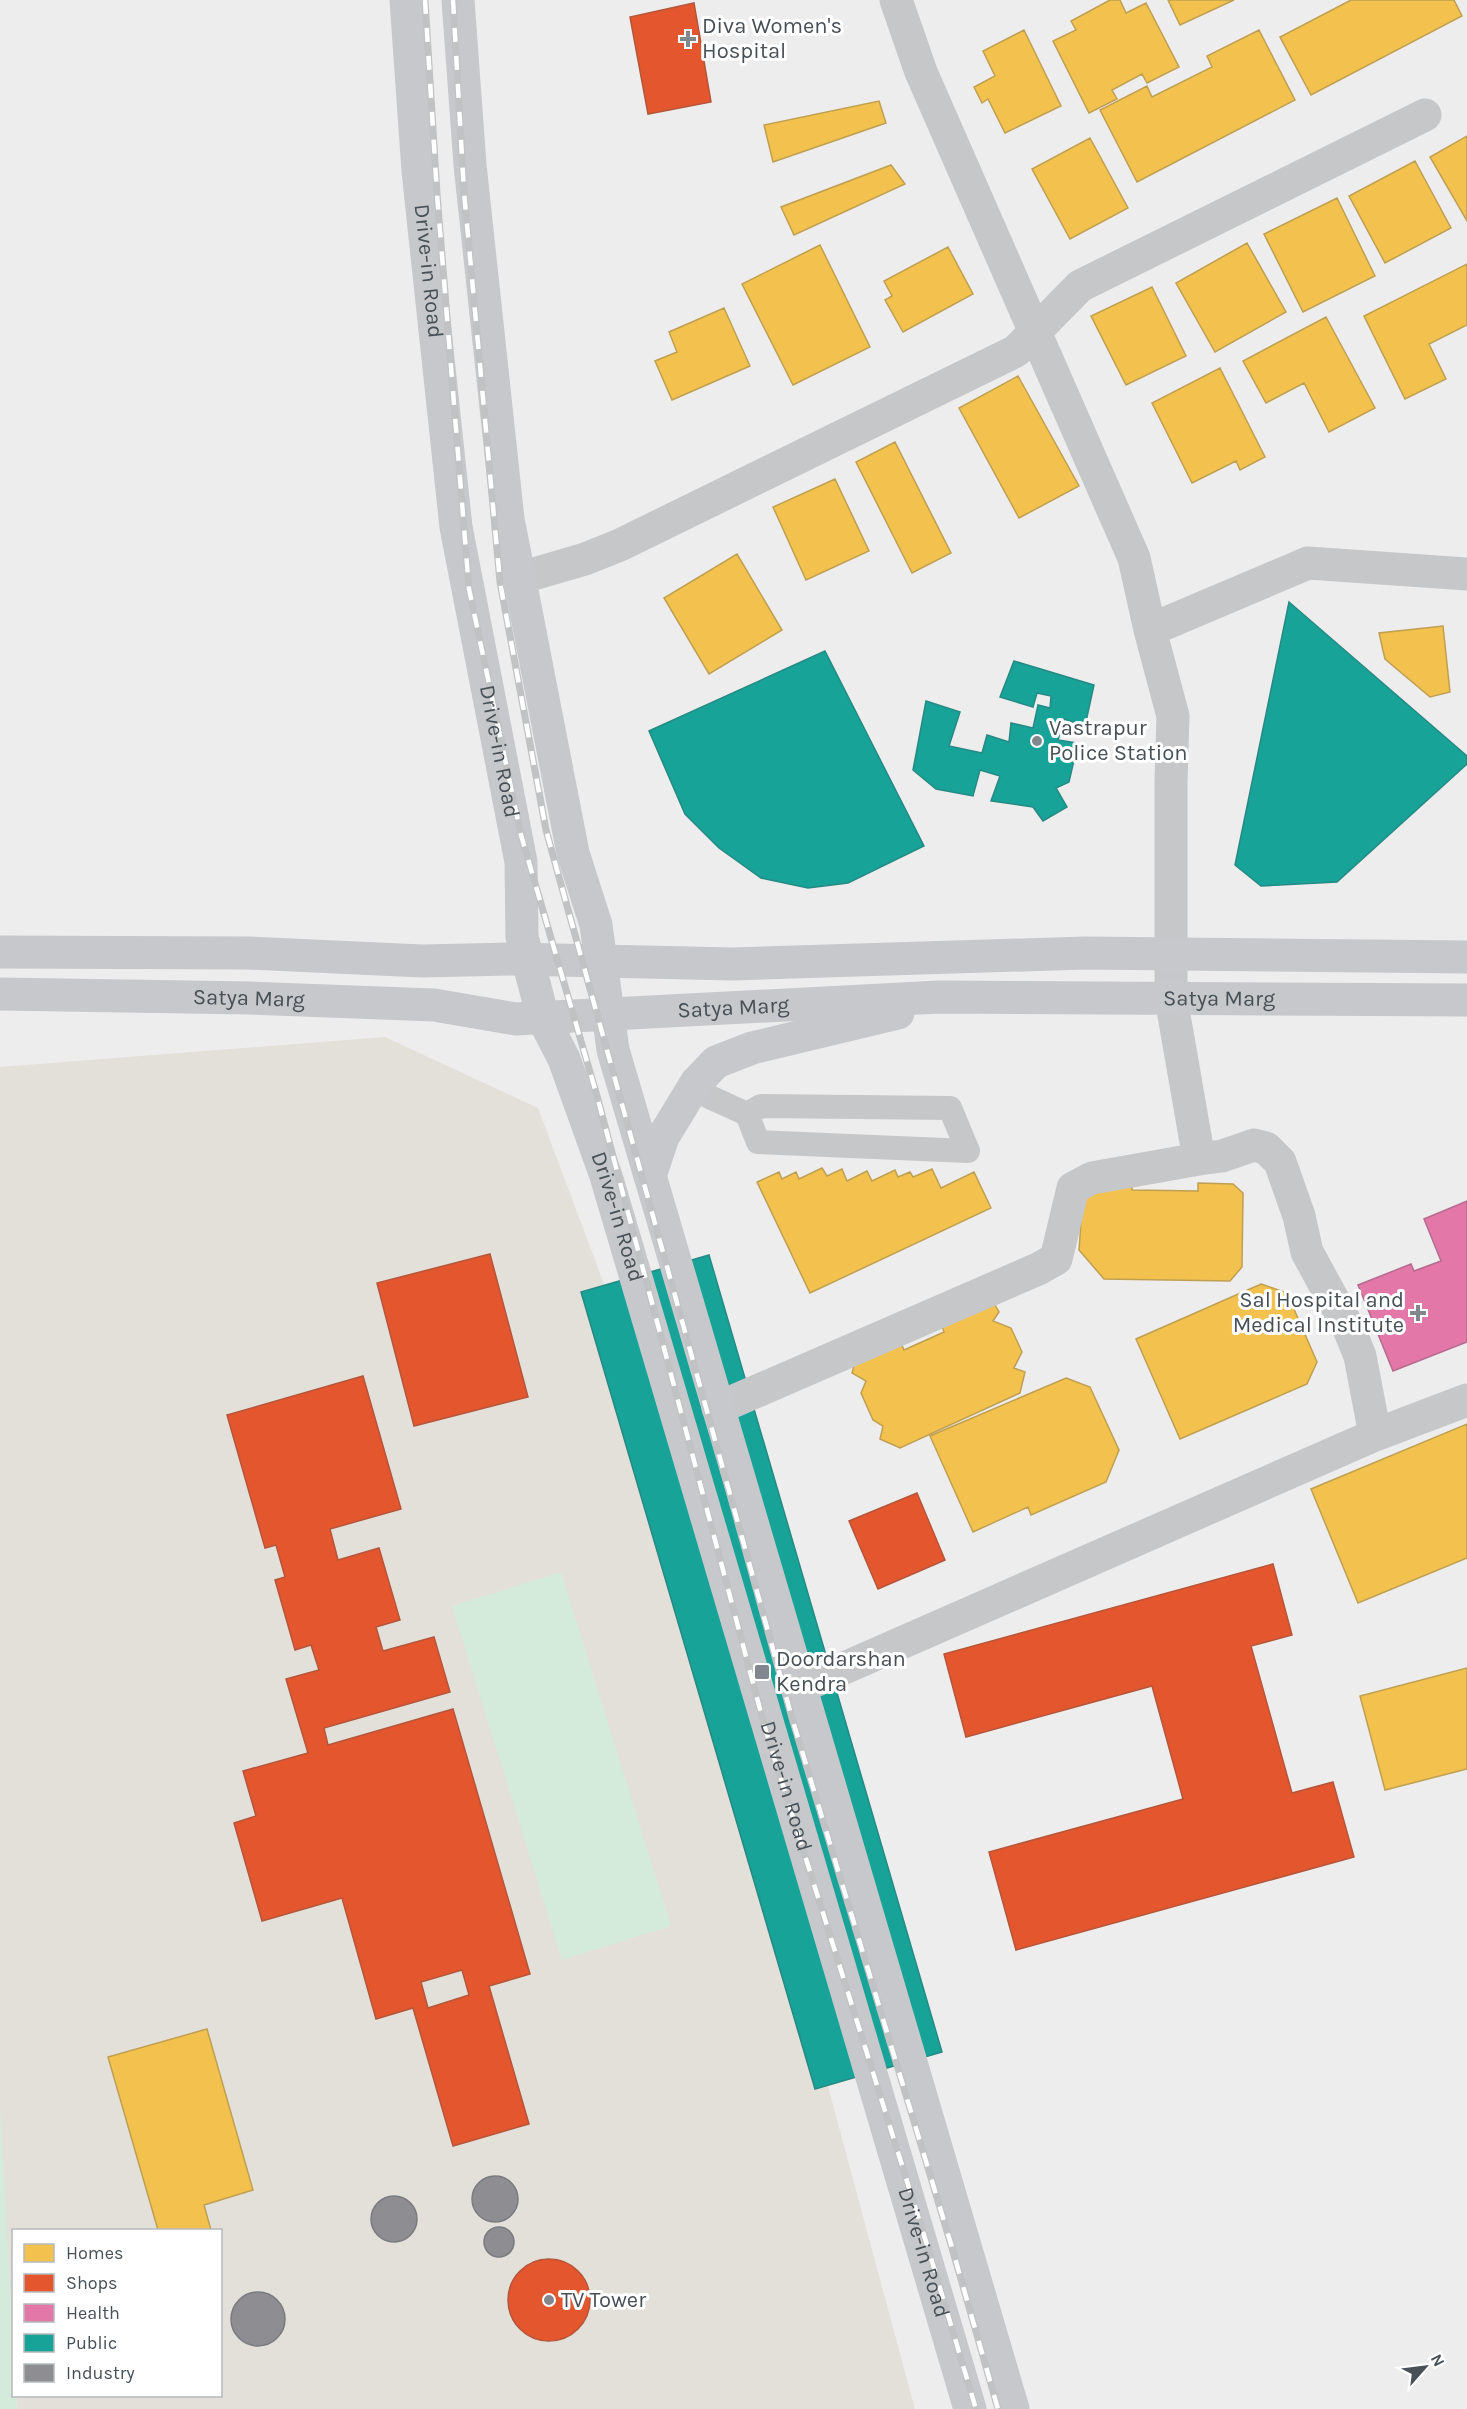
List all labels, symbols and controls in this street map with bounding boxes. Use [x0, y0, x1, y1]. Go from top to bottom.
place label: Diva Women's Hospital [702, 13, 842, 64]
marker: Diva Women's Hospital [679, 30, 697, 48]
street label: Drive-in Road [409, 203, 449, 339]
street label: Drive-in Road [474, 683, 525, 820]
place label: Vastrapur Police Station [1049, 715, 1188, 766]
marker: Vastrapur Police Station [1030, 734, 1044, 748]
street label: Satya Marg [193, 984, 306, 1013]
street label: Satya Marg [1163, 985, 1276, 1012]
street label: Satya Marg [677, 992, 791, 1024]
street label: Drive-in Road [585, 1148, 650, 1285]
place label: Sal Hospital and Medical Institute [1233, 1287, 1404, 1338]
marker: Sal Hospital and Medical Institute [1409, 1304, 1427, 1322]
place label: Doordarshan Kendra [776, 1646, 906, 1697]
marker: Doordarshan Kendra [753, 1663, 771, 1681]
street label: Drive-in Road [755, 1718, 818, 1855]
street label: Drive-in Road [892, 2184, 955, 2321]
legend [12, 2229, 222, 2397]
text: Homes [66, 2242, 123, 2264]
text: Shops [66, 2272, 118, 2294]
place label: TV Tower [561, 2287, 646, 2313]
marker: TV Tower [542, 2293, 556, 2307]
text: Health [66, 2302, 120, 2324]
text: Public [66, 2332, 117, 2354]
north arrow [1395, 2337, 1455, 2397]
text: N [1427, 2351, 1449, 2370]
text: Industry [66, 2362, 135, 2384]

